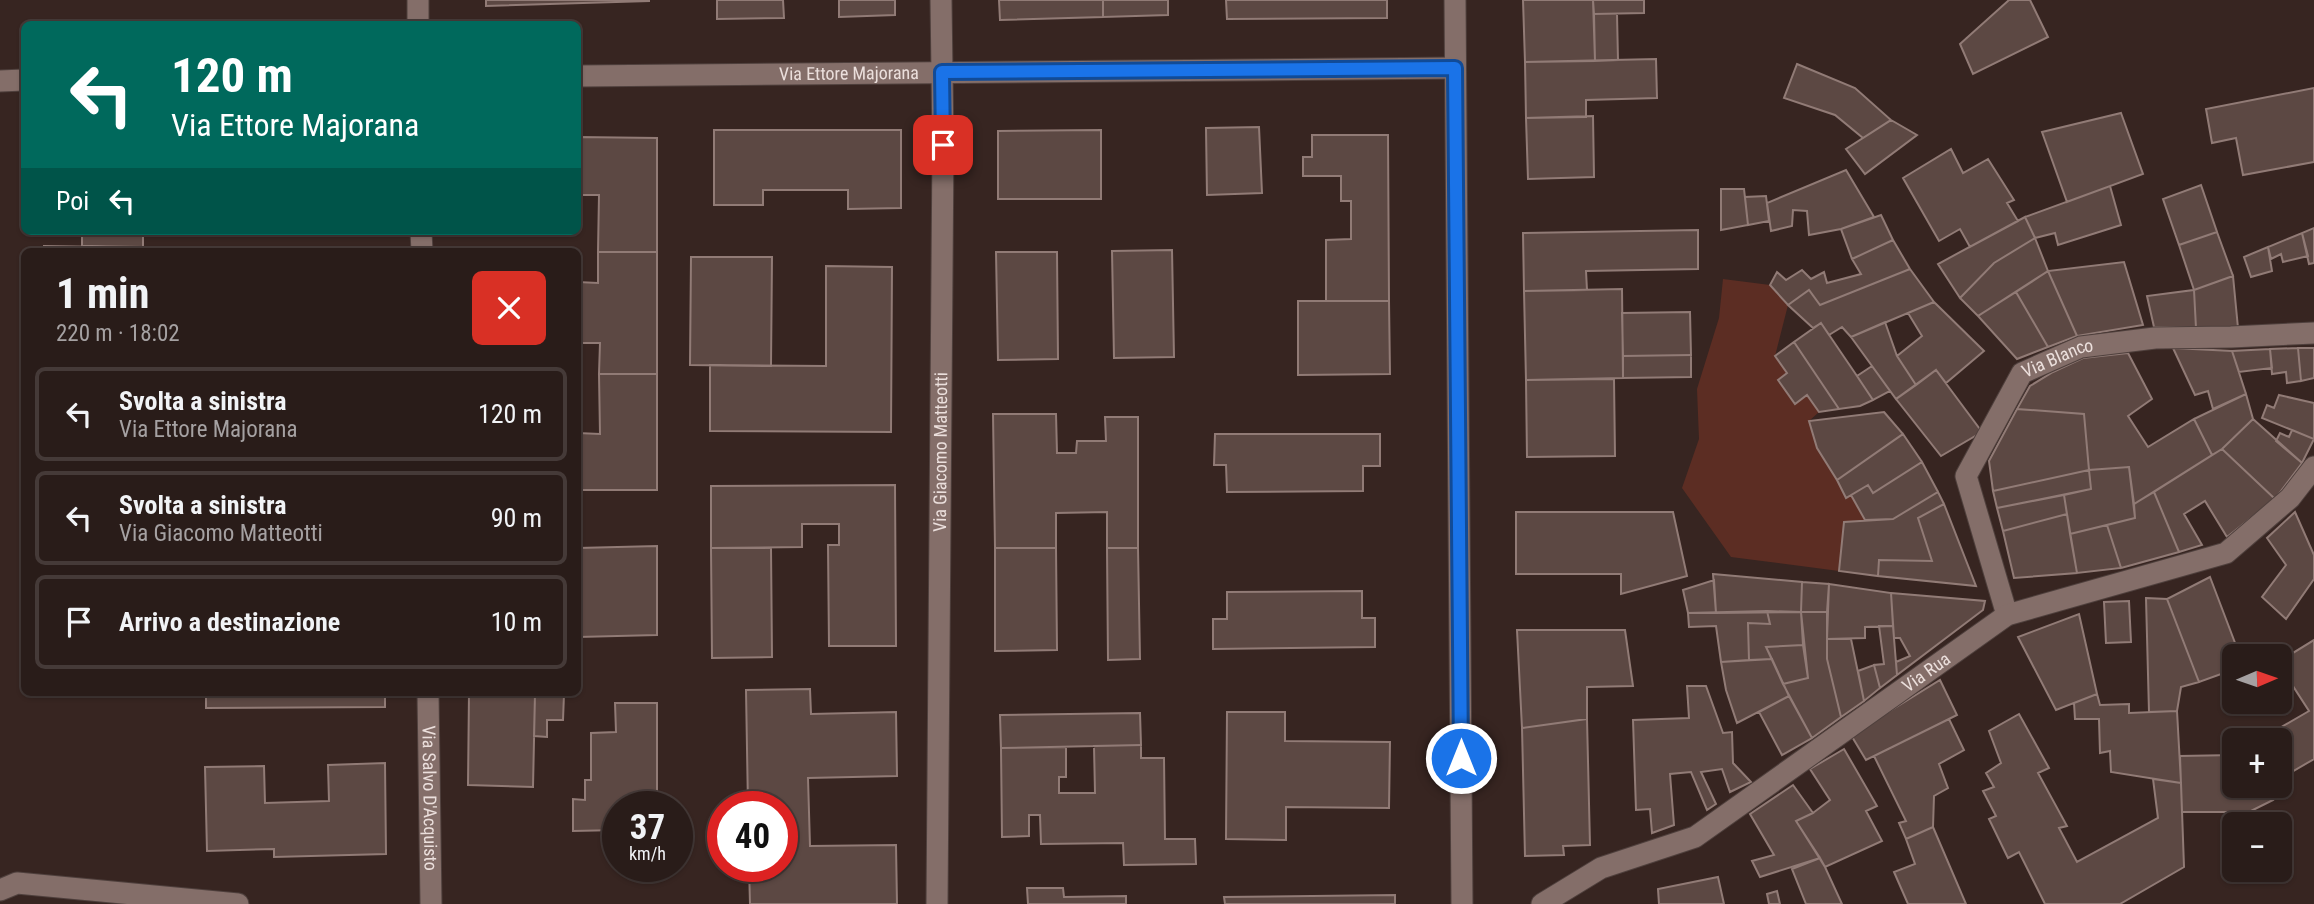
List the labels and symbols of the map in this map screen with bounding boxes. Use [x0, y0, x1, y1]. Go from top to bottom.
street label: Via Ettore Majorana [779, 62, 919, 84]
pin [913, 115, 973, 175]
street label: Via Blanco [2018, 335, 2094, 382]
street label: Via Giacomo Matteotti [929, 372, 951, 532]
north arrow [2222, 644, 2292, 714]
street label: Via Rua [1898, 648, 1954, 696]
position arrow [1424, 721, 1498, 795]
street label: Via Salvo D'Acquisto [418, 725, 442, 871]
speed limit sign: 40 [707, 791, 798, 882]

